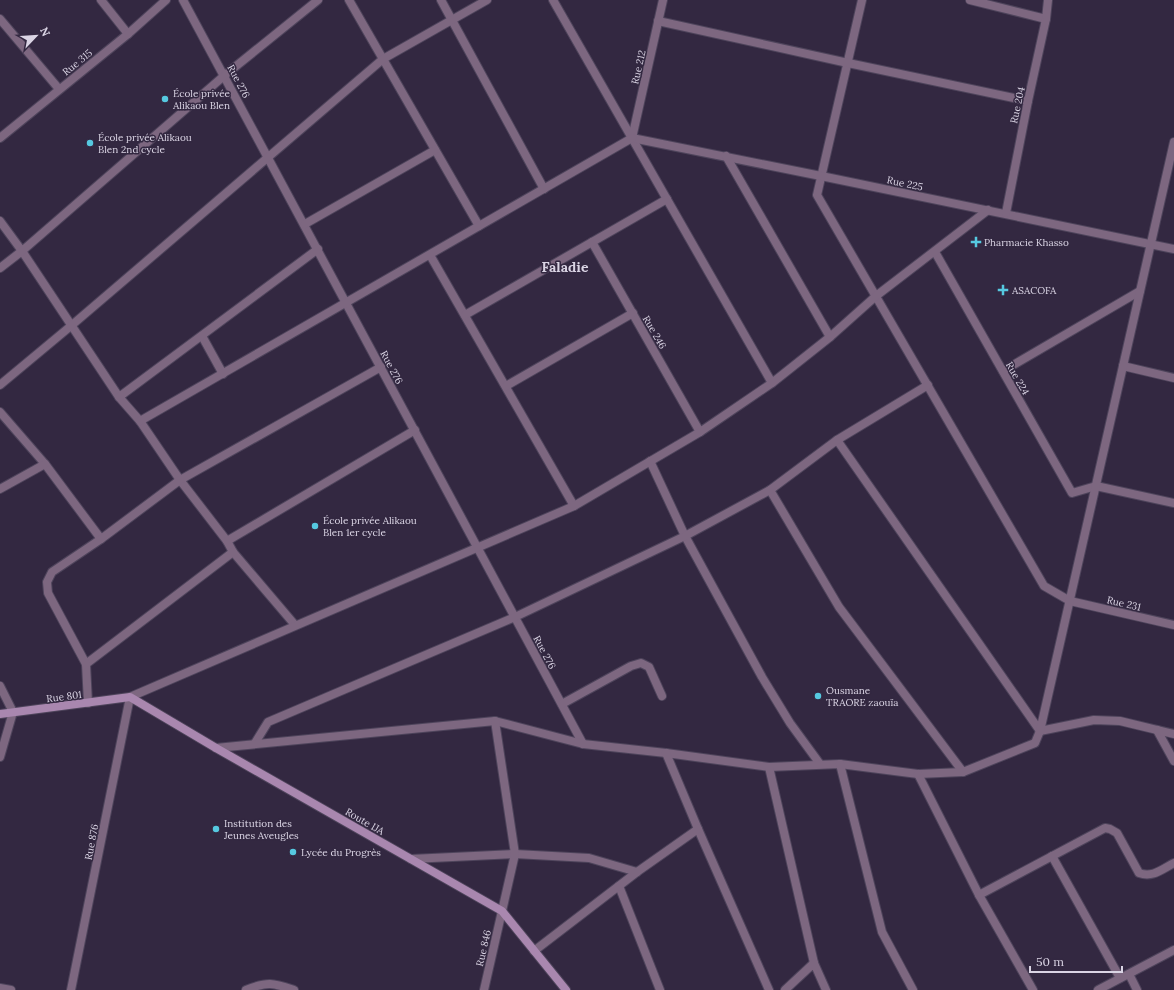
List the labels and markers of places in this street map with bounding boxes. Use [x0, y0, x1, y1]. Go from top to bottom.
place label: École privée Alikaou Blen [172, 87, 231, 112]
marker: École privée Alikaou Blen [160, 94, 170, 104]
place label: École privée Alikaou Blen 2nd cycle [98, 131, 192, 156]
marker: École privée Alikaou Blen 2nd cycle [85, 138, 95, 148]
place label: Pharmacie Khasso [984, 236, 1069, 249]
marker: Pharmacie Khasso [971, 237, 981, 247]
marker: ASACOFA [997, 284, 1009, 296]
place label: ASACOFA [1011, 284, 1057, 297]
place label: École privée Alikaou Blen 1er cycle [323, 514, 417, 539]
marker: École privée Alikaou Blen 1er cycle [310, 521, 320, 531]
place label: Ousmane TRAORE zaouïa [826, 684, 898, 709]
marker: Ousmane TRAORE zaouïa [813, 691, 823, 701]
place label: Institution des Jeunes Aveugles [223, 817, 299, 842]
marker: Institution des Jeunes Aveugles [211, 824, 221, 834]
place label: Lycée du Progrès [301, 846, 381, 859]
marker: Lycée du Progrès [288, 847, 298, 857]

